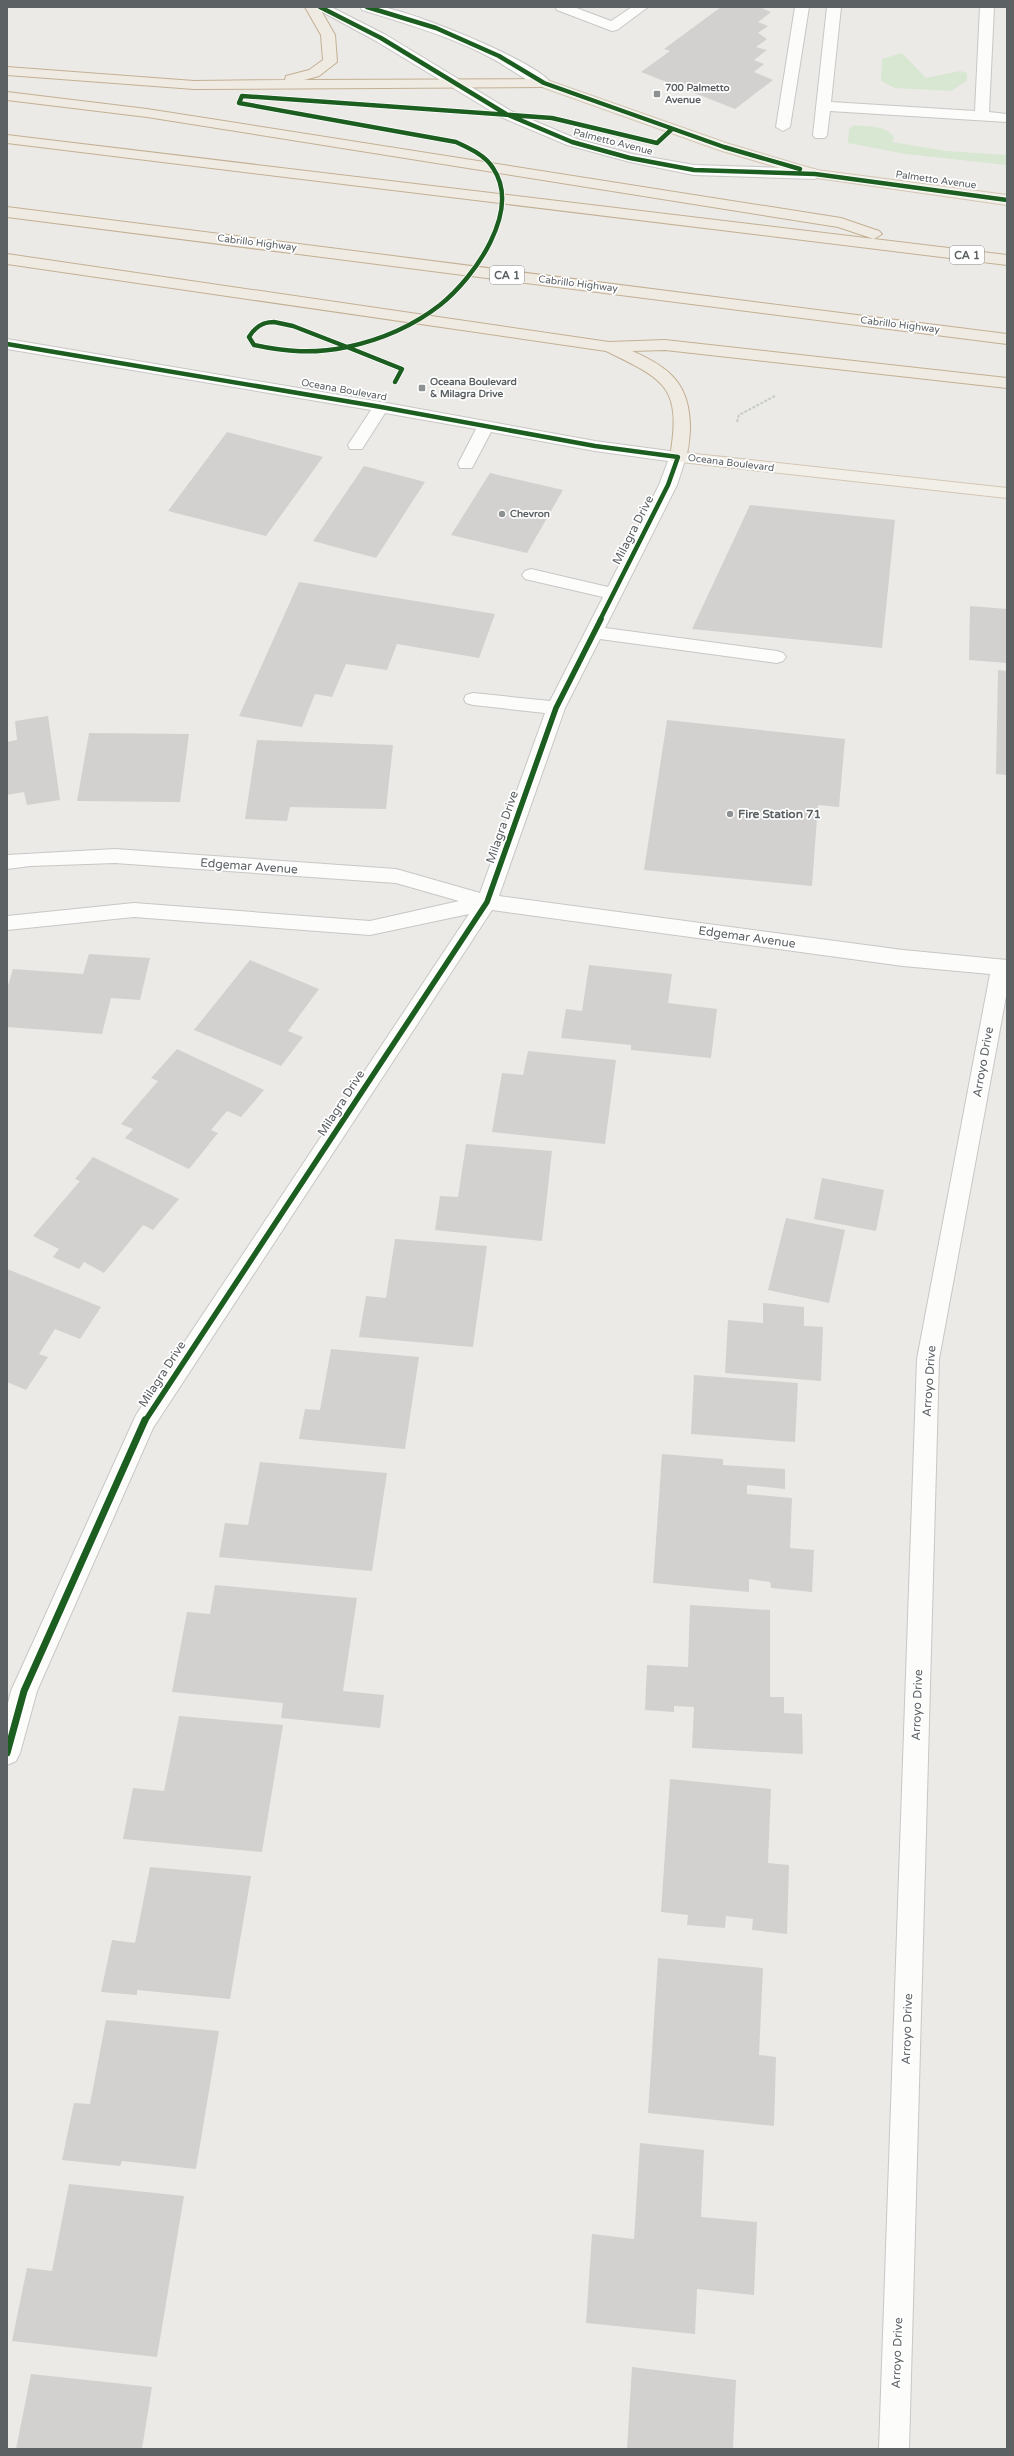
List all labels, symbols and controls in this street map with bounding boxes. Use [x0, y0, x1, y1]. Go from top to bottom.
place label: 700 Palmetto Avenue [665, 82, 730, 106]
marker: 700 Palmetto Avenue [652, 89, 662, 99]
street label: Palmetto Avenue [572, 126, 654, 158]
street label: Palmetto Avenue [895, 168, 977, 192]
street label: Cabrillo Highway [217, 232, 298, 254]
road number: CA 1 [950, 246, 984, 264]
road number: CA 1 [490, 266, 524, 284]
street label: Cabrillo Highway [538, 273, 619, 295]
street label: Cabrillo Highway [860, 314, 941, 336]
place label: Oceana Boulevard & Milagra Drive [430, 376, 517, 400]
street label: Oceana Boulevard [300, 377, 388, 403]
marker: Oceana Boulevard & Milagra Drive [417, 383, 427, 393]
street label: Oceana Boulevard [687, 452, 775, 474]
street label: Milagra Drive [610, 493, 657, 567]
place label: Chevron [510, 508, 550, 520]
marker: Chevron [497, 509, 507, 519]
street label: Milagra Drive [483, 789, 521, 865]
place label: Fire Station 71 [738, 807, 821, 821]
marker: Fire Station 71 [725, 809, 735, 819]
street label: Edgemar Avenue [200, 856, 298, 876]
street label: Edgemar Avenue [698, 923, 797, 951]
street label: Arroyo Drive [970, 1025, 996, 1098]
street label: Milagra Drive [314, 1067, 368, 1139]
street label: Milagra Drive [135, 1338, 189, 1410]
street label: Arroyo Drive [920, 1345, 938, 1417]
street label: Arroyo Drive [909, 1669, 925, 1741]
street label: Arroyo Drive [899, 1993, 915, 2065]
street label: Arroyo Drive [889, 2317, 905, 2389]

